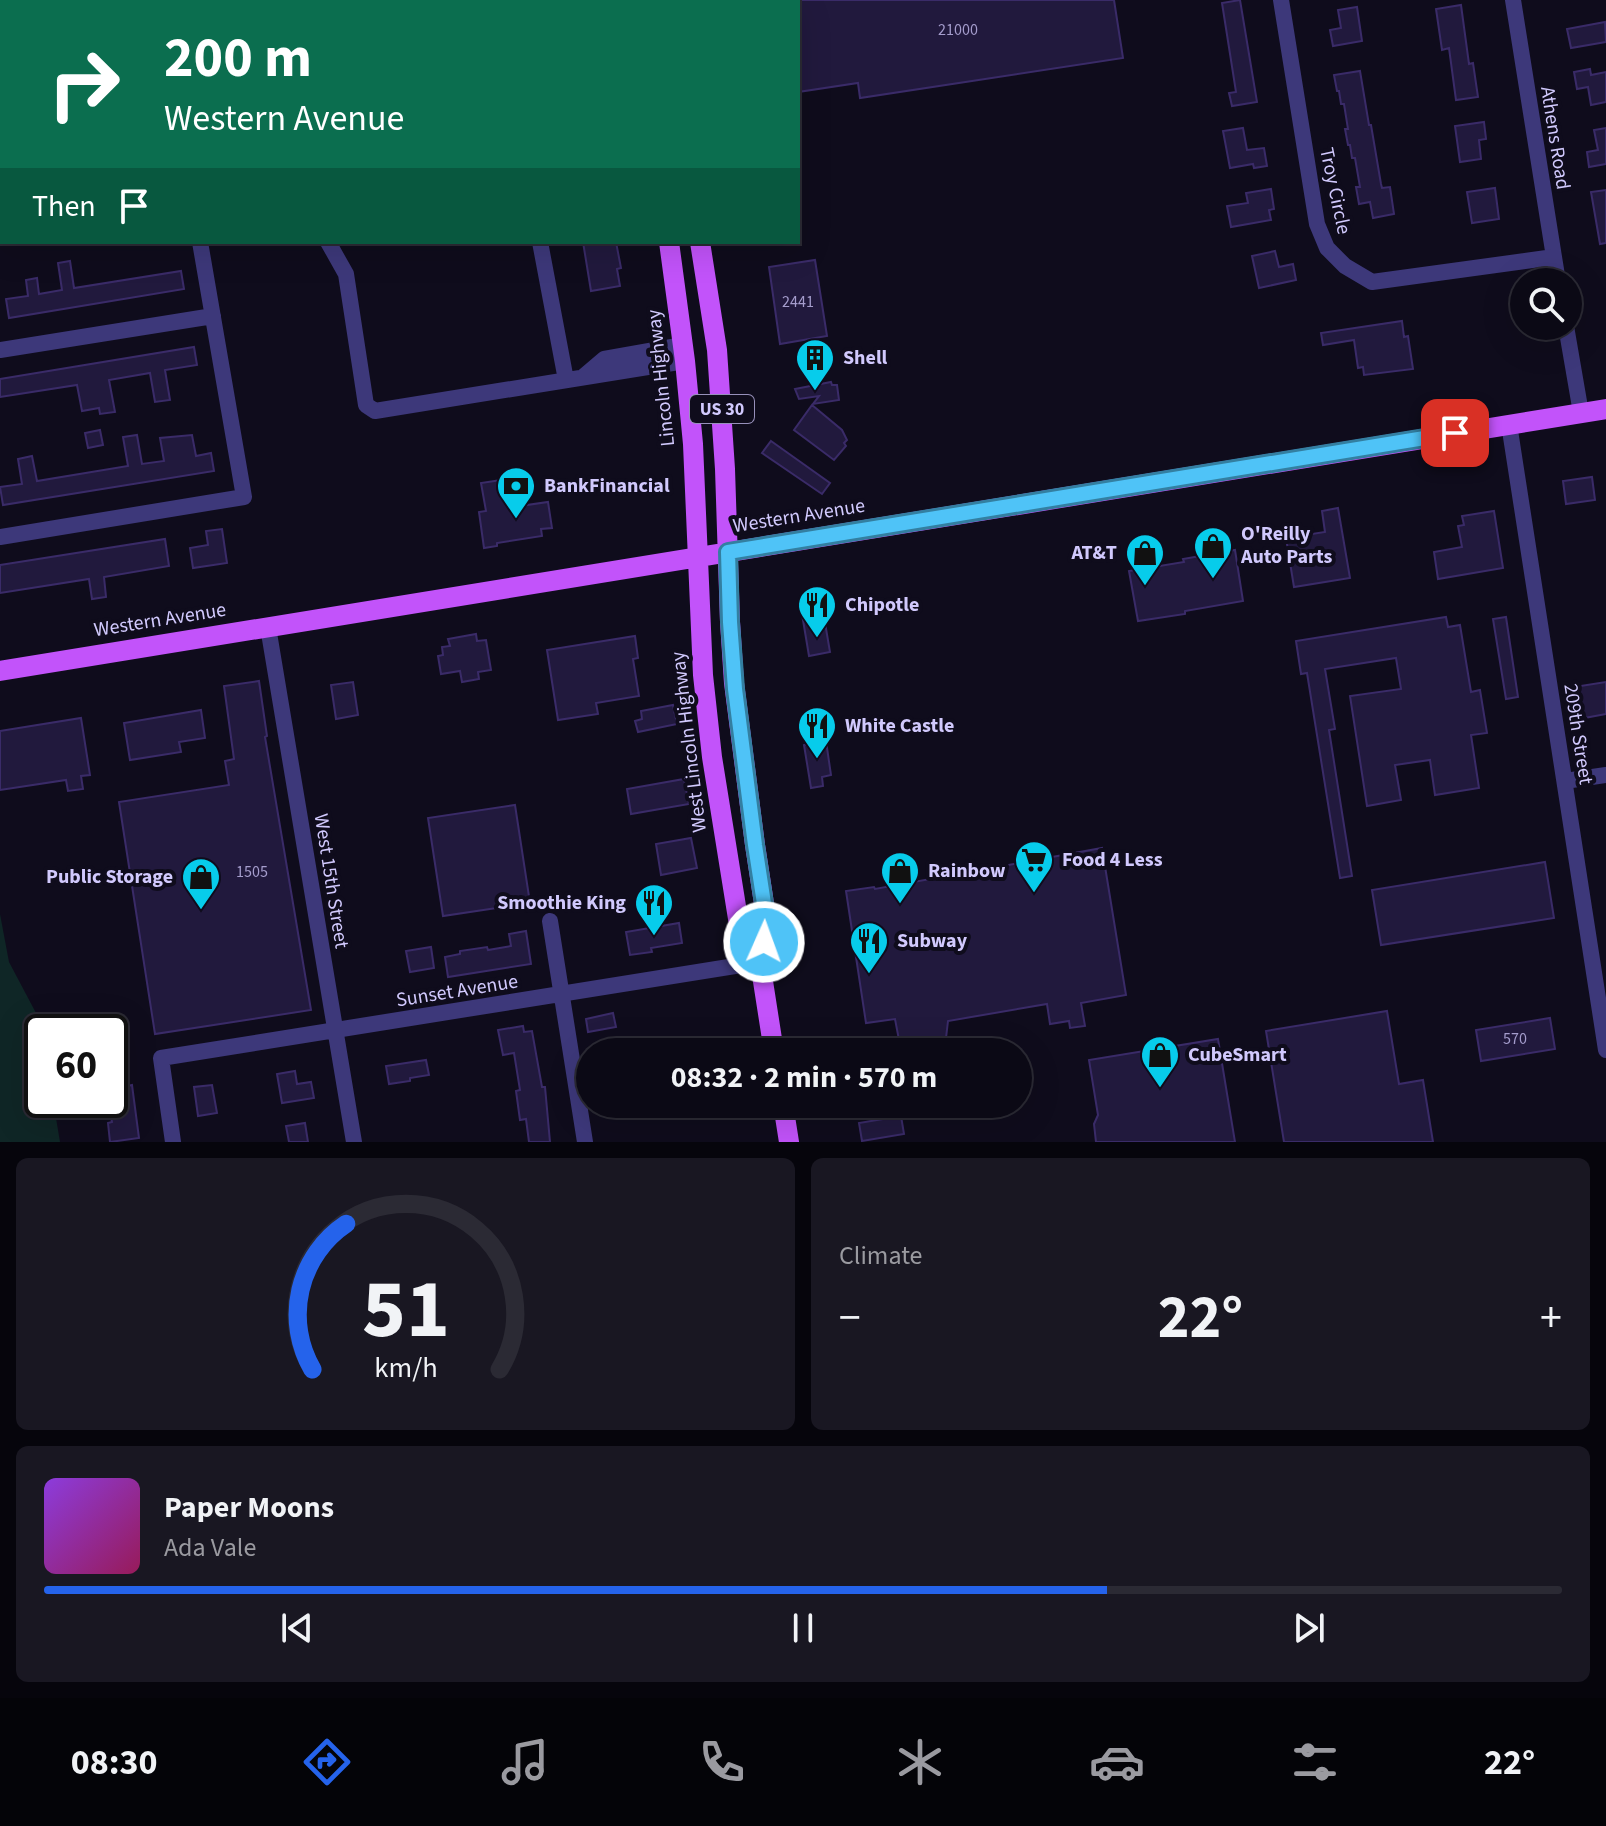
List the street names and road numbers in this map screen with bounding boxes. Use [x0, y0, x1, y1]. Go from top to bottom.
street label: Athens Road [1533, 84, 1577, 192]
street label: Troy Circle [1312, 145, 1358, 237]
street label: Lincoln Highway [640, 307, 682, 448]
road number: US 30 [690, 395, 754, 423]
street label: Western Avenue [731, 492, 867, 540]
street label: Western Avenue [92, 596, 228, 644]
street label: West Lincoln Highway [664, 649, 714, 834]
street label: 209th Street [1556, 682, 1600, 787]
street label: West 15th Street [307, 812, 356, 951]
street label: Sunset Avenue [394, 968, 520, 1014]

